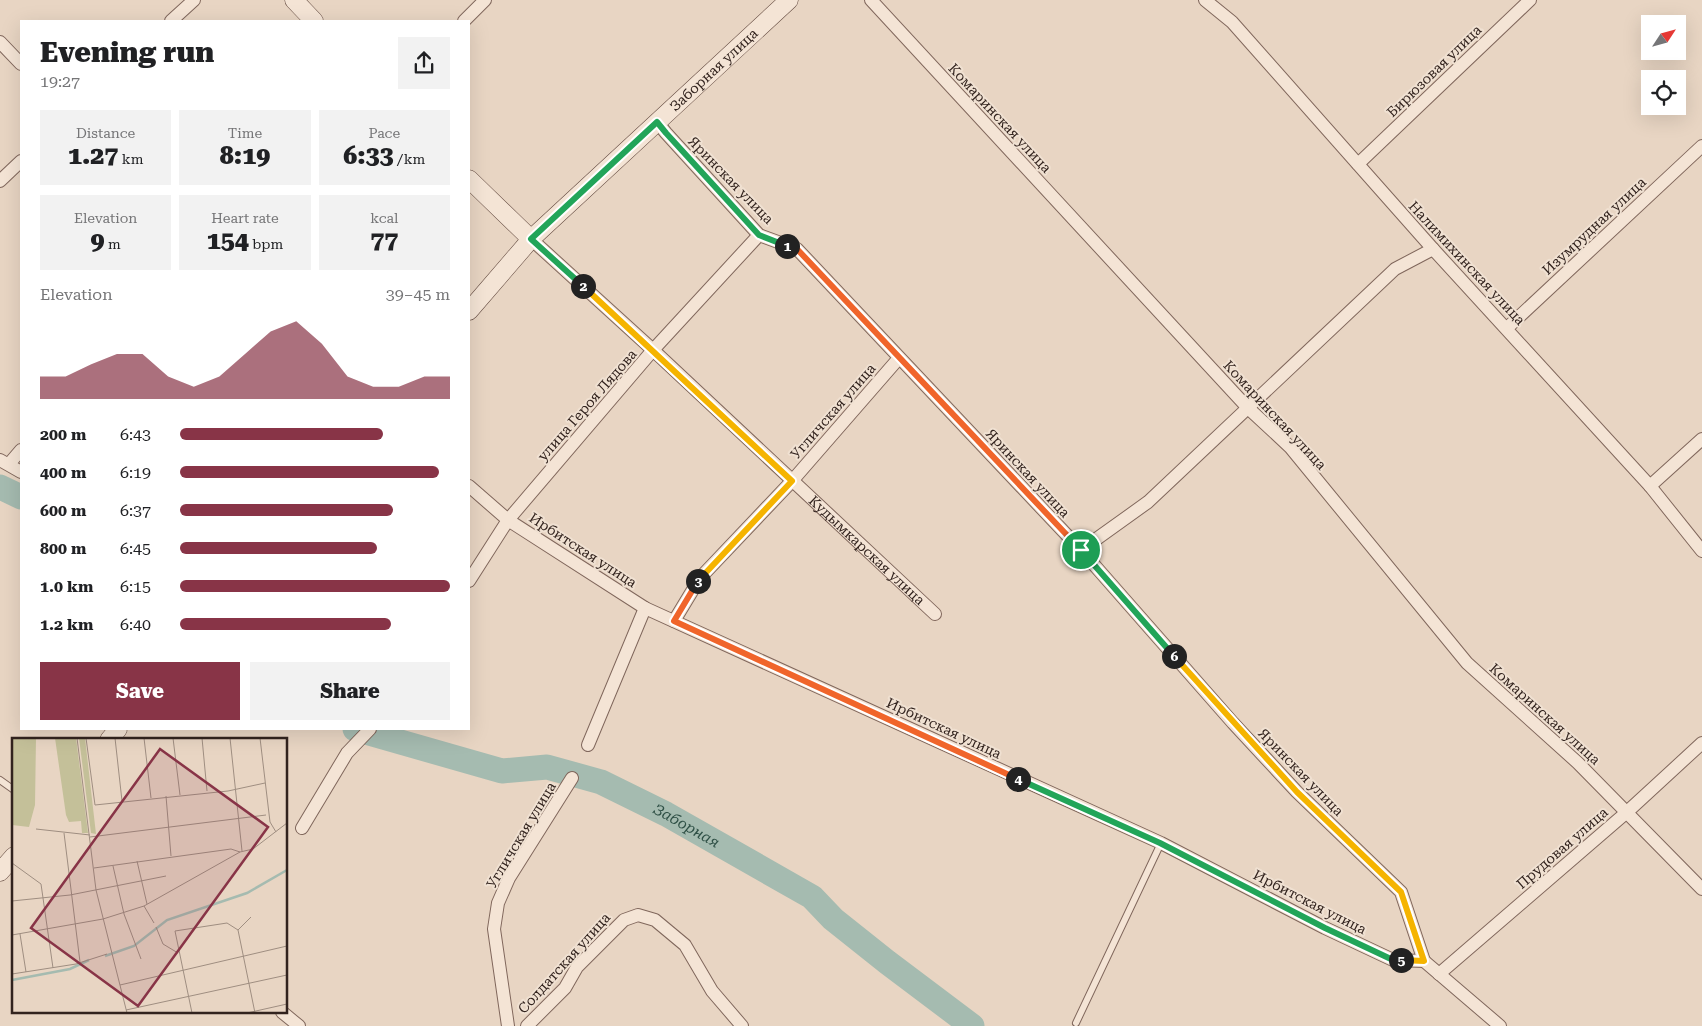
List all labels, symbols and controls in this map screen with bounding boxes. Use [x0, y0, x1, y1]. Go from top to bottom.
north arrow [1641, 15, 1686, 60]
map controls [1641, 15, 1686, 115]
street label: Бирюзовая улица [1383, 21, 1485, 120]
street label: Заборная улица [666, 25, 761, 114]
text: Evening run [40, 36, 214, 69]
button: share [398, 37, 450, 89]
street label: Комаринская улица [945, 60, 1055, 176]
button: locate [1641, 70, 1686, 115]
text: 19:27 [40, 72, 80, 91]
text: Distance [76, 125, 135, 141]
text: Time [228, 125, 262, 141]
text: Pace [369, 125, 400, 141]
street label: Яринская улица [685, 133, 777, 227]
text: 1.27 [68, 141, 118, 170]
text: 8:19 [220, 141, 270, 170]
text: 6:33 [343, 141, 394, 170]
text: km [118, 151, 143, 167]
text: /km [394, 151, 425, 167]
street label: Изумрудная улица [1539, 174, 1649, 278]
street label: Налимихинская улица [1406, 198, 1529, 328]
text: Elevation [74, 210, 137, 226]
text: Heart rate [211, 210, 279, 226]
text: kcal [370, 210, 398, 226]
text: 9 [91, 226, 105, 255]
text: 154 [207, 226, 249, 255]
text: 77 [370, 226, 398, 255]
pin: 1 [774, 234, 800, 258]
text: m [105, 236, 121, 252]
text: bpm [249, 236, 283, 252]
text: 1 [784, 238, 791, 254]
pin: 2 [570, 274, 596, 298]
text: 2 [580, 278, 587, 294]
text: Elevation [40, 285, 113, 304]
text: 39–45 m [386, 285, 450, 304]
street label: улица Героя Лядова [534, 346, 640, 464]
street label: Комаринская улица [1220, 357, 1330, 473]
street label: Угличская улица [787, 360, 879, 462]
text: 200 m [40, 425, 86, 444]
text: 6:43 [120, 425, 151, 444]
street label: Яринская улица [983, 425, 1073, 521]
text: 400 m [40, 463, 86, 482]
text: 6:19 [120, 463, 151, 482]
street label: Кудымкарская улица [806, 492, 928, 609]
text: 600 m [40, 501, 86, 520]
text: 6:37 [120, 501, 151, 520]
street label: Ирбитская улица [526, 509, 640, 591]
pin [1060, 529, 1102, 571]
icon: arrive [1067, 536, 1095, 564]
text: 800 m [40, 539, 86, 558]
text: 6:45 [120, 539, 151, 558]
pin: 3 [686, 568, 710, 594]
text: 3 [695, 573, 702, 589]
text: 1.0 km [40, 577, 93, 596]
text: 6:15 [120, 577, 151, 596]
text: 1.2 km [40, 615, 93, 634]
text: 6:40 [120, 615, 151, 634]
pin: 6 [1162, 644, 1186, 668]
text: 6 [1171, 648, 1178, 664]
street label: Комаринская улица [1486, 660, 1604, 768]
button: Save [40, 662, 240, 720]
button: Share [250, 662, 450, 720]
street label: Ирбитская улица [884, 694, 1004, 762]
street label: Яринская улица [1255, 725, 1347, 819]
inset map [12, 738, 288, 1014]
pin: 4 [1006, 766, 1030, 792]
text: 4 [1015, 771, 1022, 787]
street label: Угличская улица [483, 779, 559, 891]
water label: Заборная [650, 800, 723, 852]
street label: Прудовая улица [1513, 804, 1611, 892]
street label: Ирбитская улица [1251, 867, 1370, 938]
street label: Солдатская улица [515, 909, 614, 1017]
pin: 5 [1388, 948, 1414, 972]
text: 5 [1398, 952, 1405, 968]

